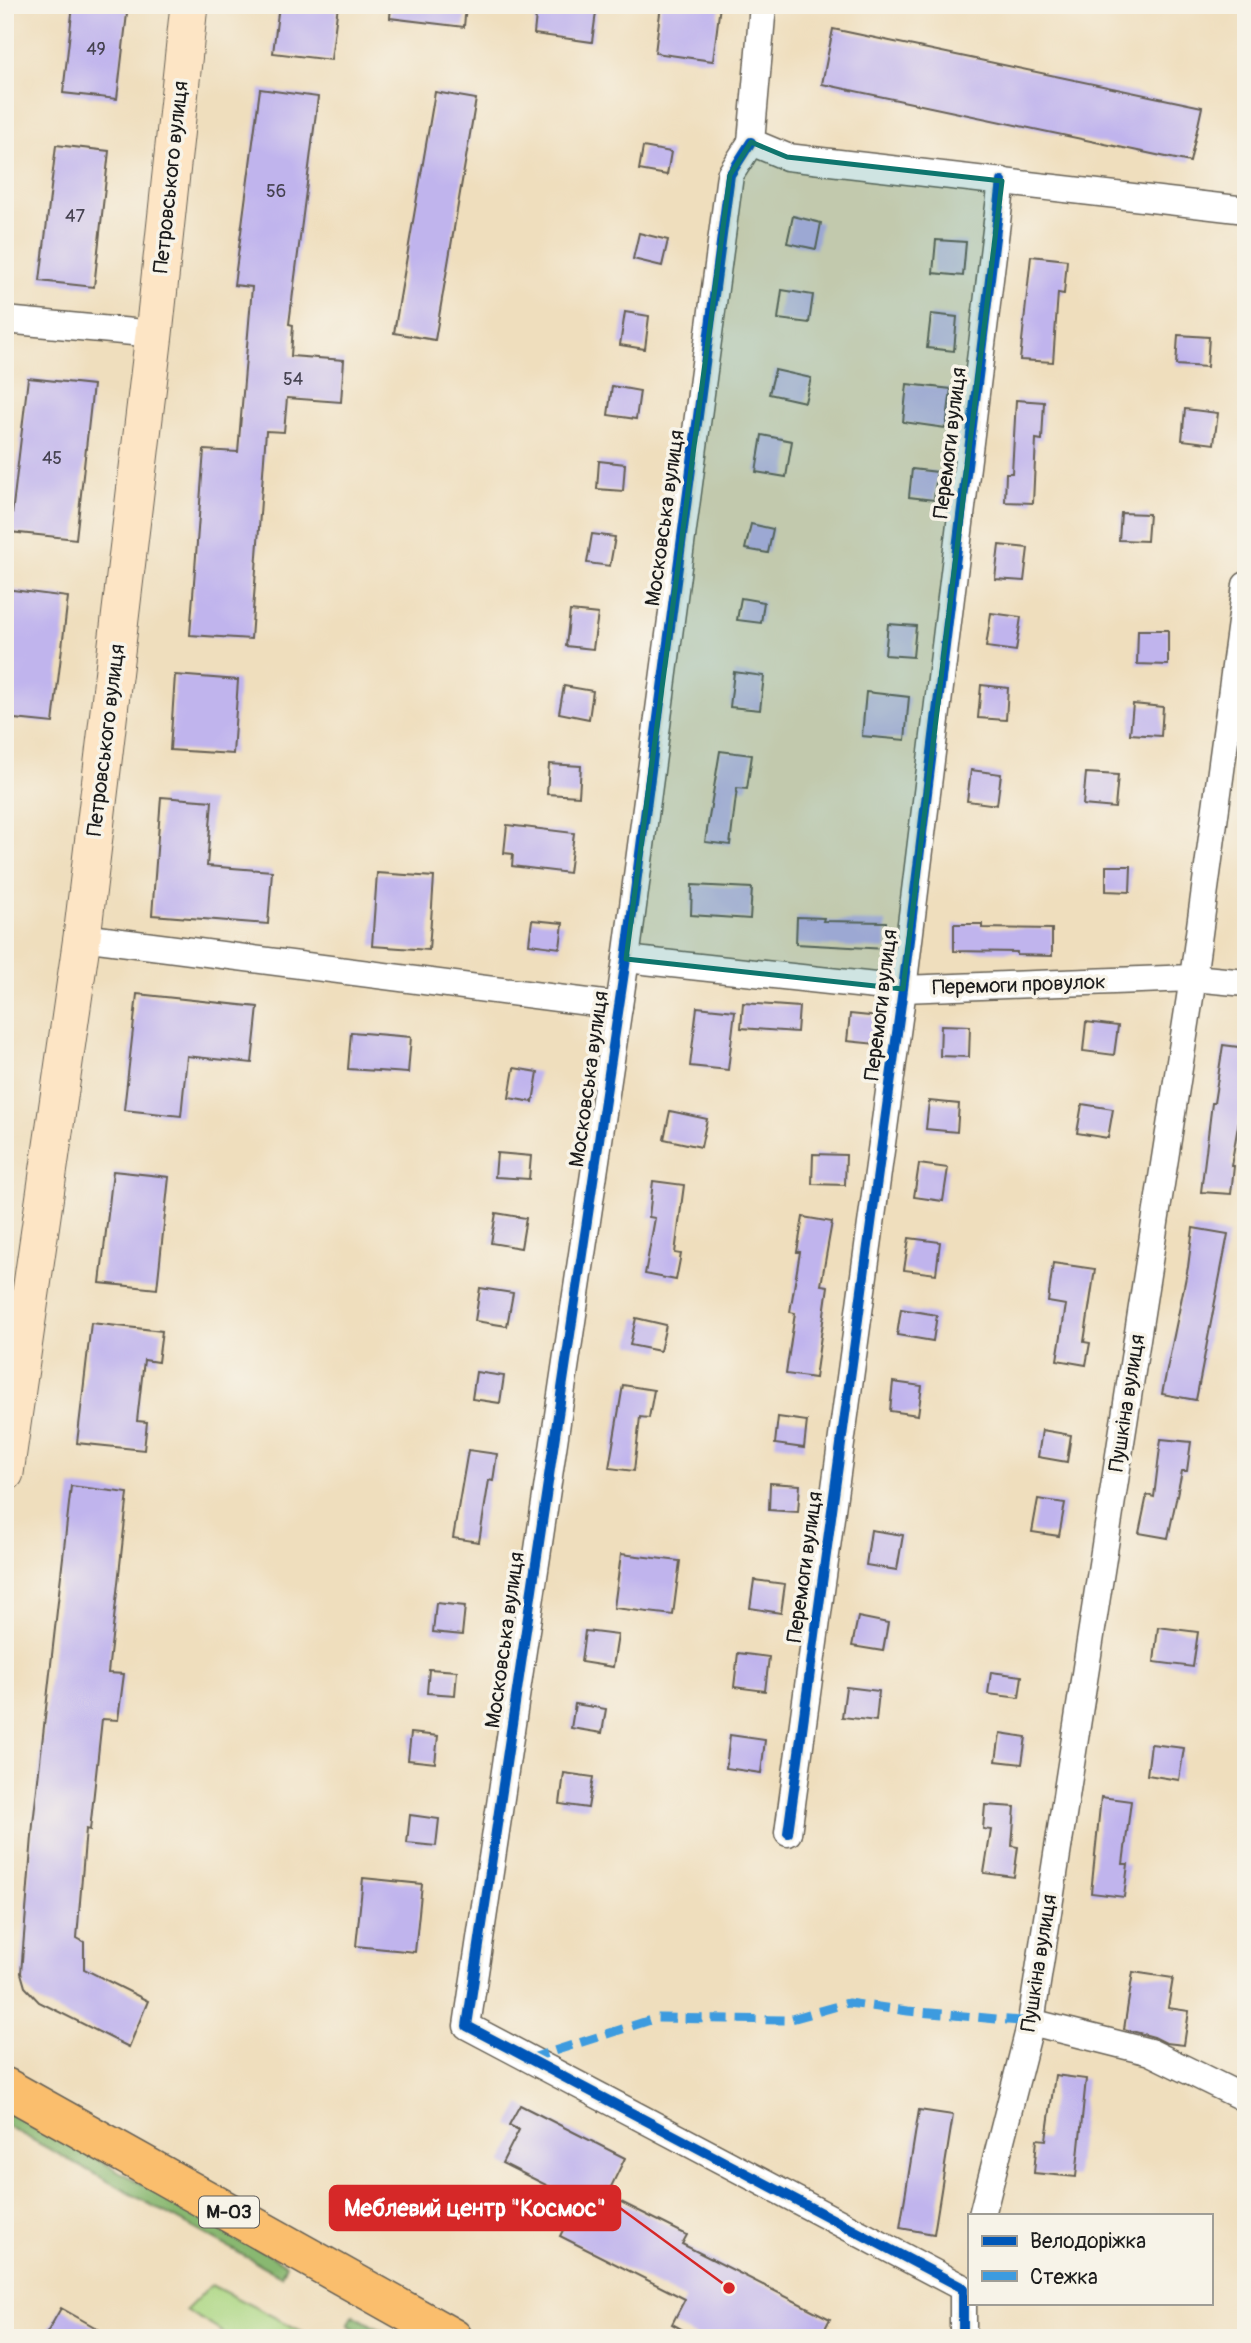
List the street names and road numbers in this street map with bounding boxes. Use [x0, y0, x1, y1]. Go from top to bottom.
street label: Петровського вулиця [147, 80, 195, 274]
street label: Перемоги вулиця [927, 366, 973, 520]
street label: Московська вулиця [639, 428, 691, 608]
street label: Петровського вулиця [81, 642, 131, 838]
street label: Перемоги вулиця [858, 928, 904, 1082]
street label: Перемоги провулок [932, 968, 1106, 1002]
street label: Московська вулиця [563, 989, 615, 1169]
street label: Пушкіна вулиця [1103, 1332, 1151, 1474]
street label: Перемоги вулиця [781, 1490, 829, 1644]
street label: Московська вулиця [479, 1550, 531, 1730]
street label: Пушкіна вулиця [1015, 1892, 1063, 2034]
road number: М-03 [199, 2196, 259, 2228]

